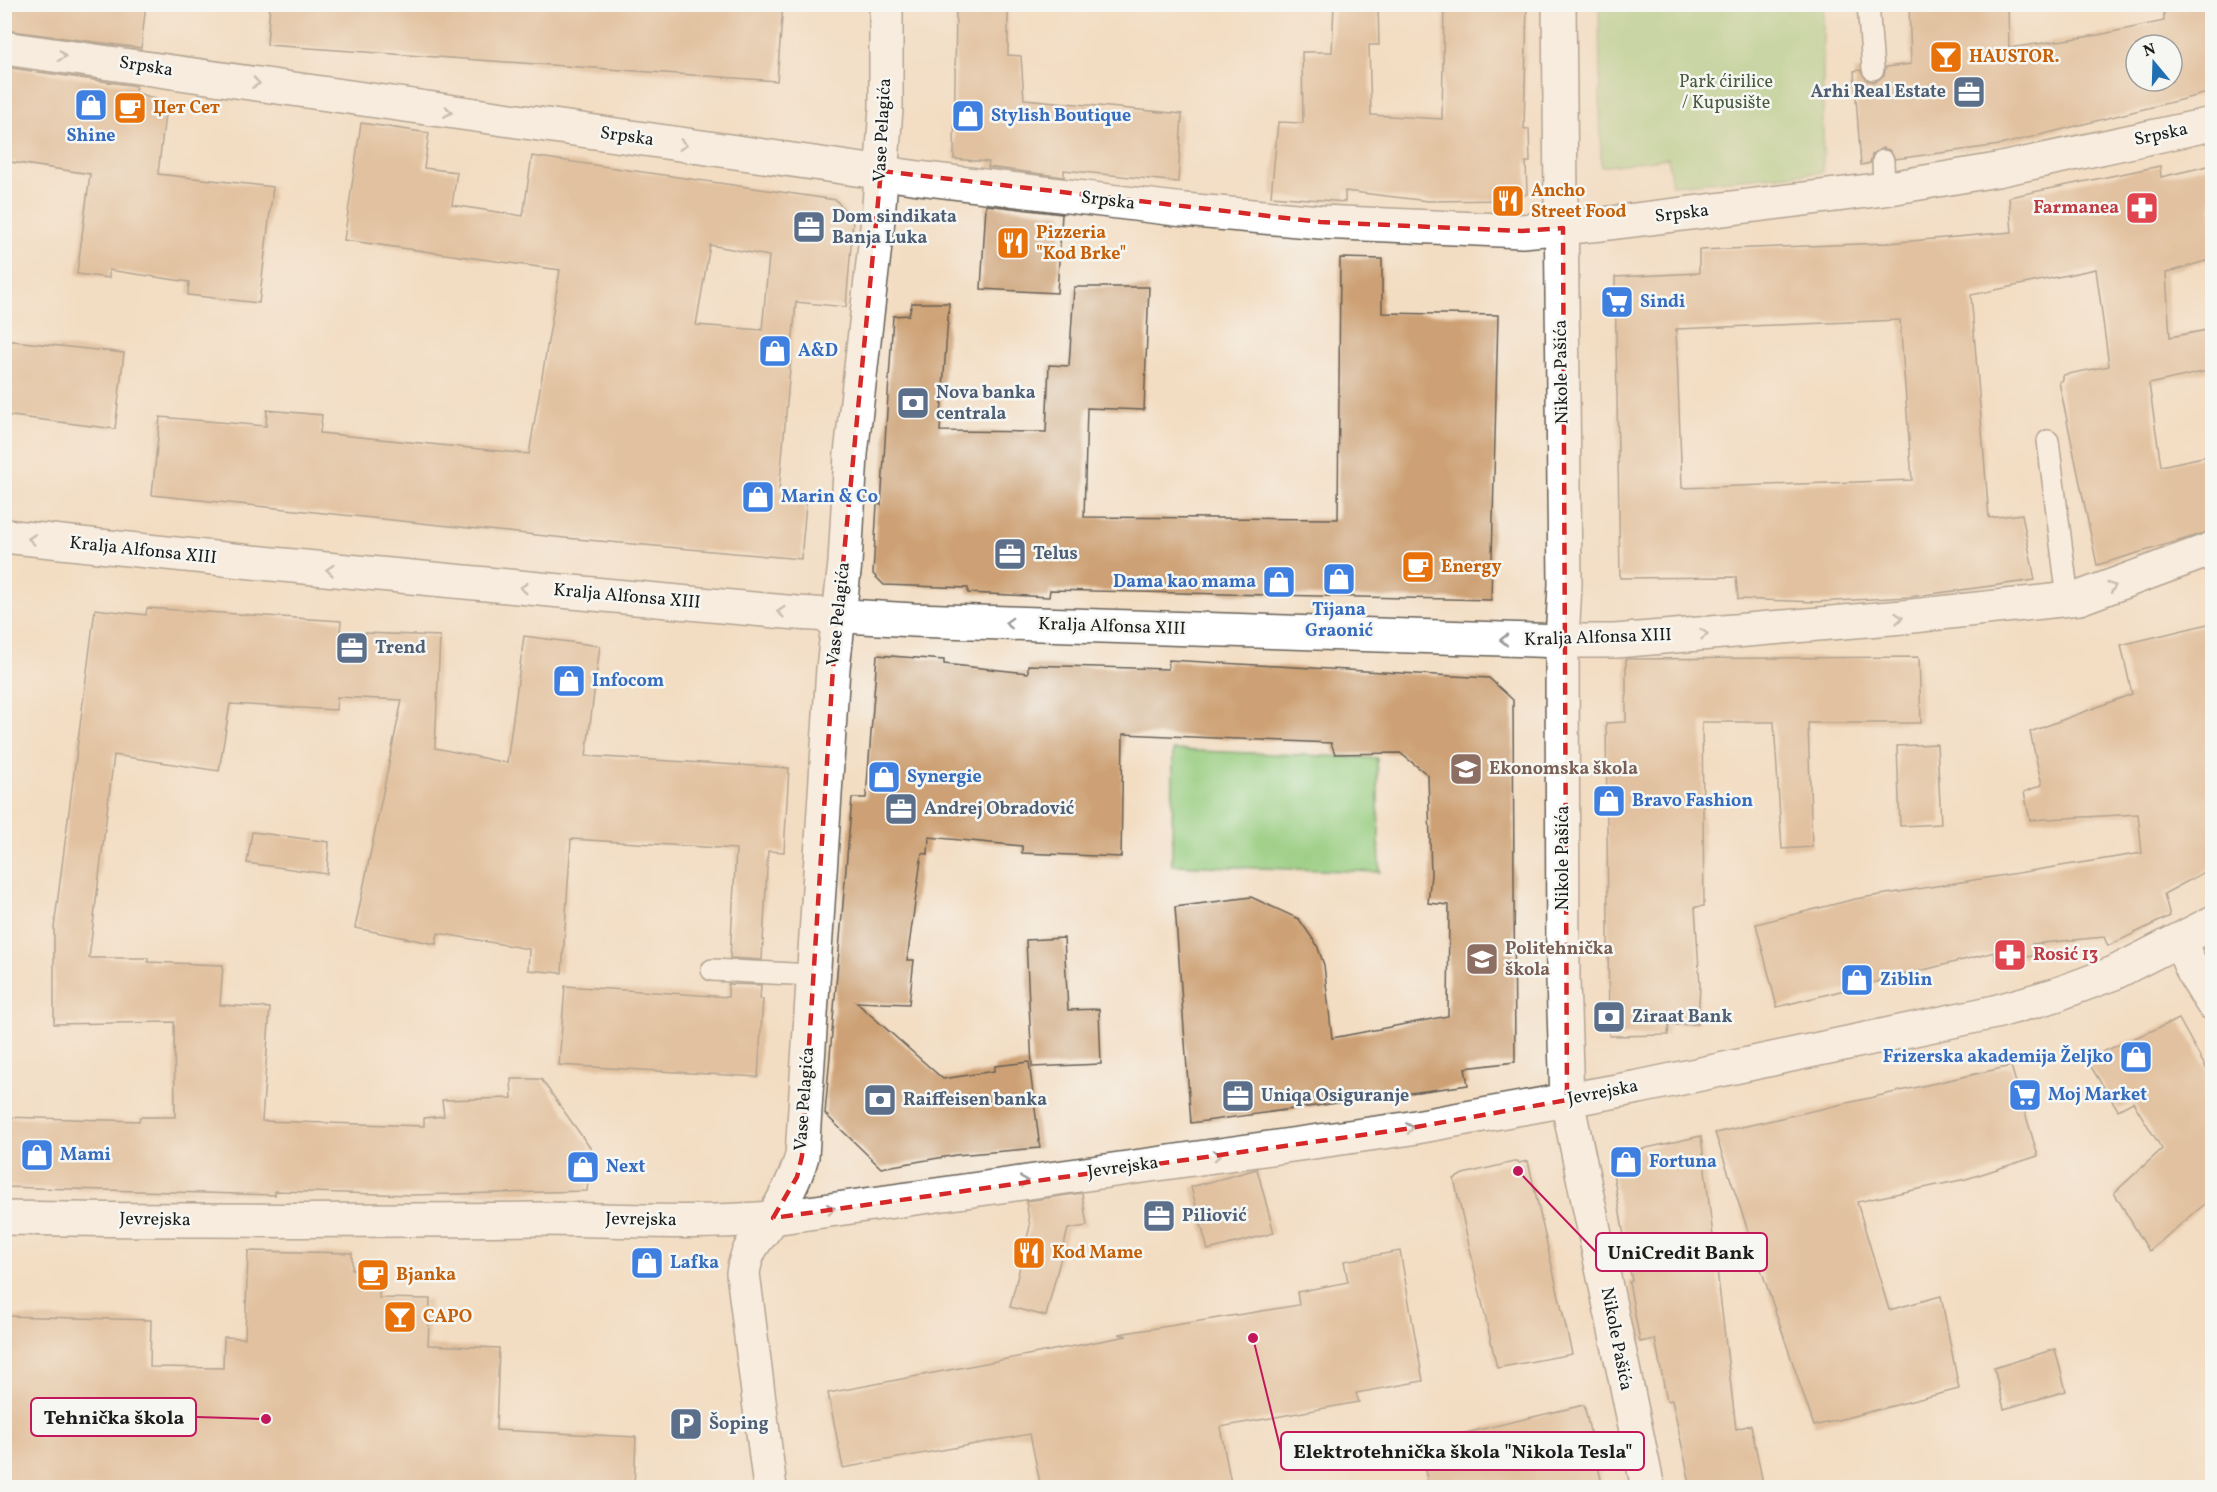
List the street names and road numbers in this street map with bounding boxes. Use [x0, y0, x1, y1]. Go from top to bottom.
street label: Srpska [117, 50, 175, 84]
street label: Vase Pelagića [868, 77, 898, 183]
street label: Srpska [2132, 117, 2190, 153]
street label: Srpska [598, 121, 656, 153]
street label: Srpska [1080, 185, 1136, 217]
street label: Srpska [1654, 198, 1710, 230]
street label: Nikole Pašića [1549, 319, 1575, 425]
street label: Kralja Alfonsa XIII [68, 531, 218, 571]
street label: Vase Pelagića [821, 561, 857, 667]
street label: Kralja Alfonsa XIII [552, 578, 702, 616]
street label: Kralja Alfonsa XIII [1038, 612, 1186, 642]
street label: Kralja Alfonsa XIII [1524, 623, 1672, 653]
street label: Nikole Pašića [1551, 806, 1576, 910]
street label: Vase Pelagića [789, 1046, 821, 1152]
street label: Jevrejska [1566, 1074, 1640, 1112]
street label: Jevrejska [1086, 1151, 1160, 1185]
street label: Jevrejska [119, 1207, 191, 1233]
street label: Jevrejska [605, 1207, 677, 1233]
street label: Nikole Pašića [1594, 1285, 1638, 1393]

